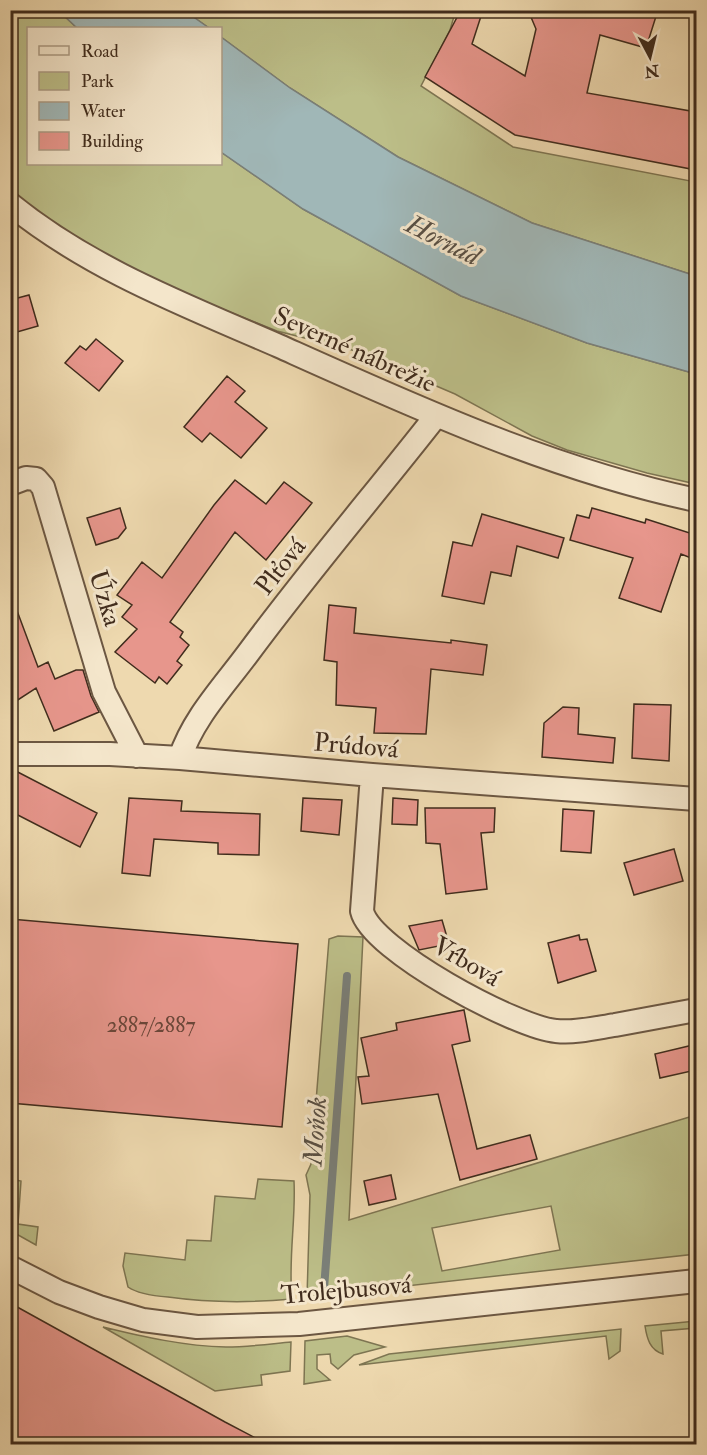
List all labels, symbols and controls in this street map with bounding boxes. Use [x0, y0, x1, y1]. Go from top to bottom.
legend [27, 27, 222, 165]
north arrow [620, 27, 680, 87]
text: Road [81, 40, 119, 63]
text: N [643, 60, 661, 82]
text: Park [81, 70, 114, 93]
text: Water [80, 100, 125, 123]
text: Building [81, 130, 144, 153]
water label: Hornád [398, 207, 487, 274]
street label: Severné nábrežie [269, 300, 441, 400]
street label: Plťová [248, 531, 313, 602]
street label: Úzka [81, 566, 131, 630]
street label: Prúdová [312, 726, 400, 766]
street label: Vŕbová [427, 930, 506, 994]
house number: 2887/2887 [106, 1011, 196, 1039]
water label: Moňok [296, 1096, 334, 1168]
street label: Trolejbusová [279, 1268, 413, 1312]

